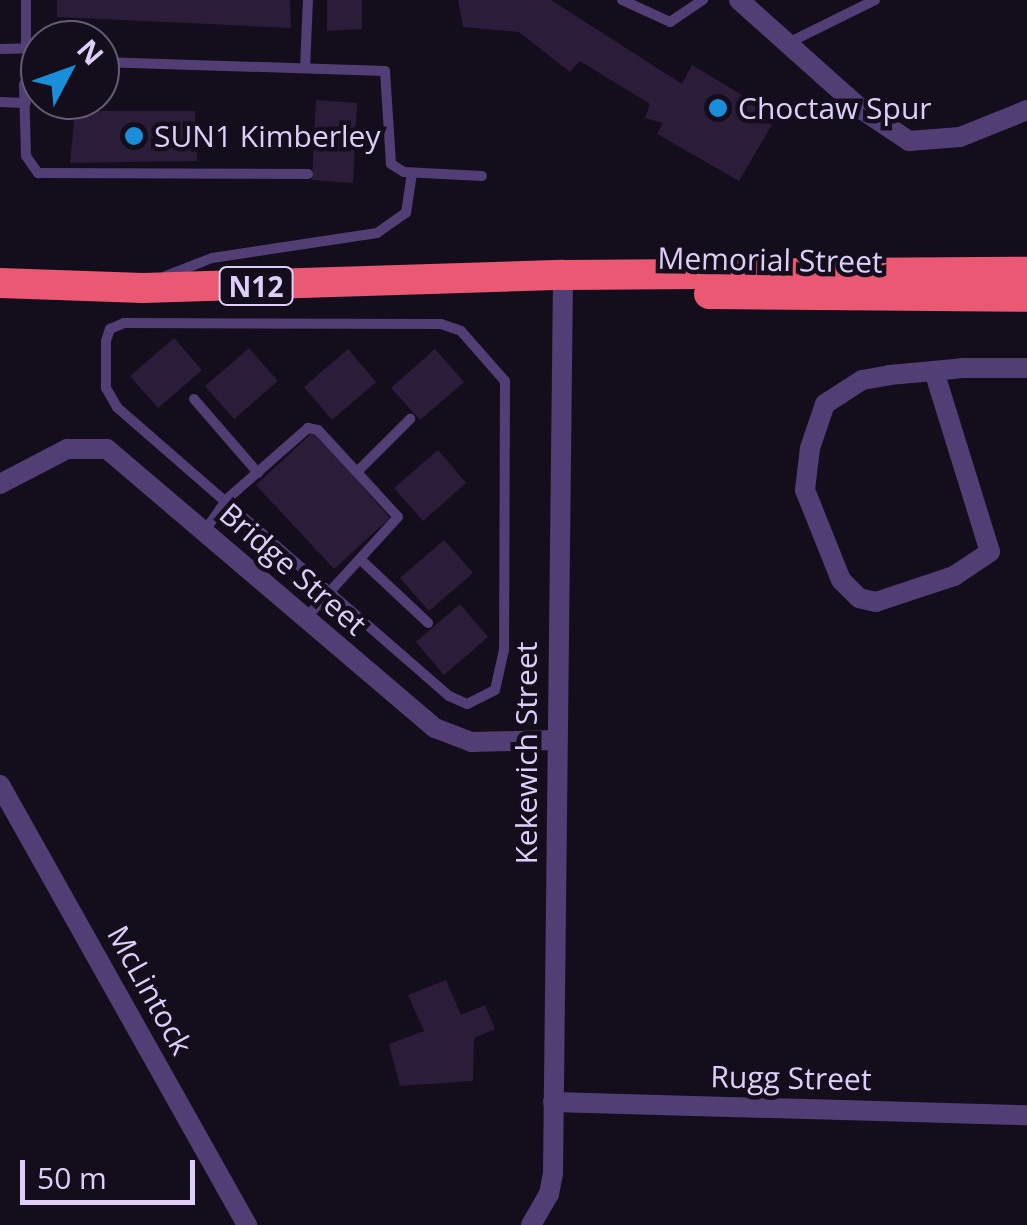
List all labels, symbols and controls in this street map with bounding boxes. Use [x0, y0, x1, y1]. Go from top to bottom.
north arrow [20, 20, 120, 120]
text: N [69, 31, 113, 73]
place label: Choctaw Spur [738, 90, 932, 126]
marker: Choctaw Spur [707, 97, 729, 119]
place label: SUN1 Kimberley [154, 118, 380, 154]
marker: SUN1 Kimberley [123, 125, 145, 147]
street label: Memorial Street [657, 240, 883, 280]
road number: N12 [218, 263, 294, 309]
street label: Bridge Street [212, 496, 374, 642]
street label: Kekewich Street [508, 642, 544, 864]
street label: McLintock [100, 919, 200, 1061]
street label: Rugg Street [710, 1059, 872, 1097]
scale bar [25, 1140, 200, 1202]
text: 50 m [37, 1157, 107, 1198]

